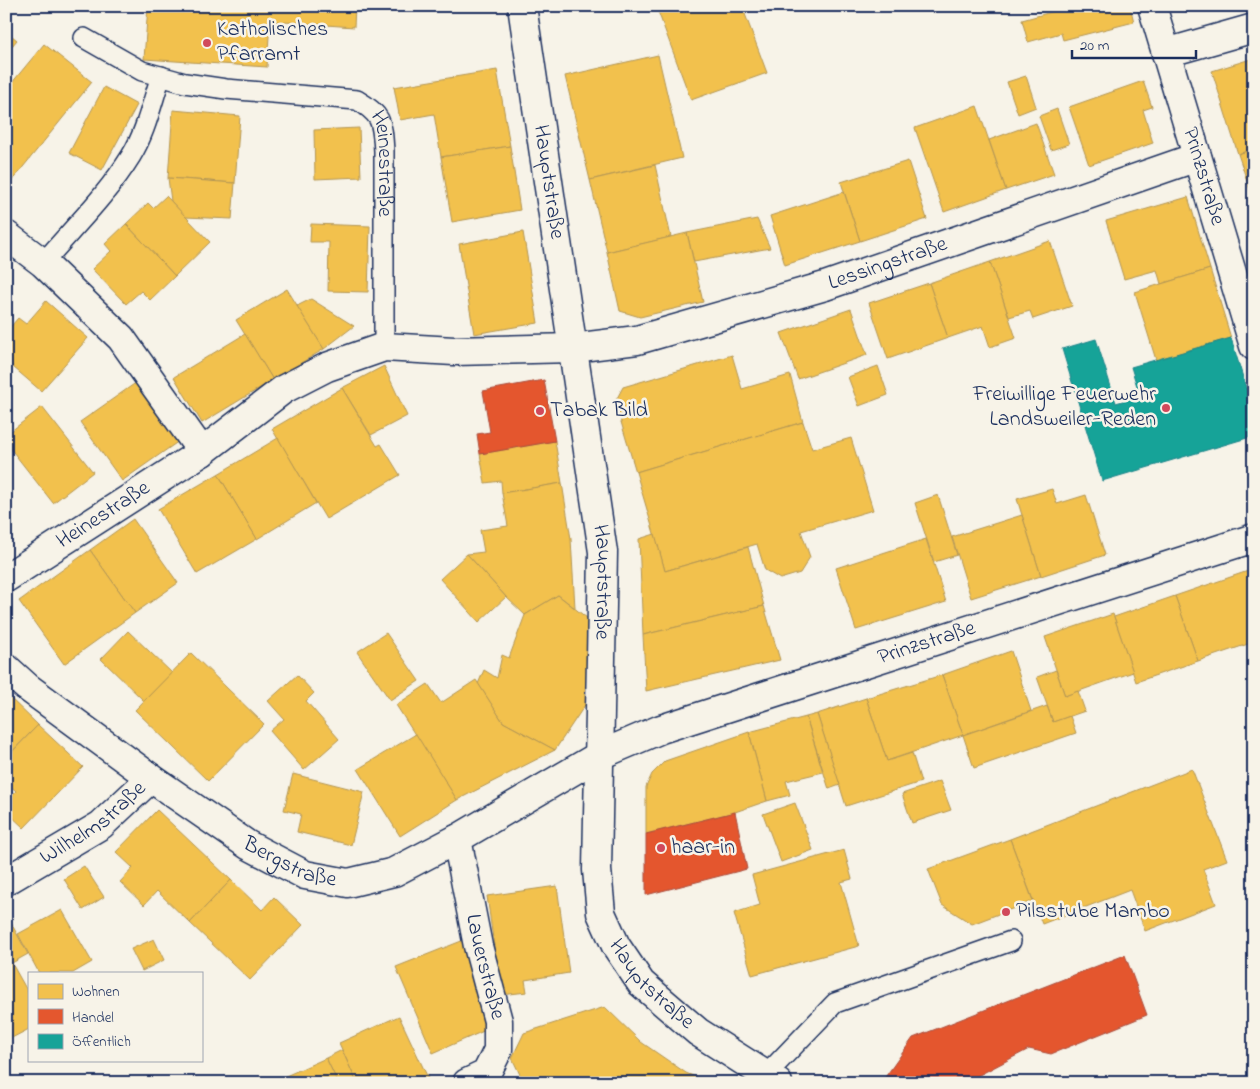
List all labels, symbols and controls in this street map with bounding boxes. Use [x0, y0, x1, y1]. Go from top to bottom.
place label: Katholisches Pfarramt [217, 14, 328, 71]
scale bar [1072, 28, 1196, 60]
text: 20 m [1080, 35, 1110, 57]
marker: Katholisches Pfarramt [201, 37, 213, 49]
street label: Heinestraße [361, 105, 400, 217]
street label: Hauptstraße [524, 123, 572, 242]
street label: Prinzstraße [1173, 124, 1233, 230]
street label: Lessingstraße [824, 229, 952, 300]
place label: Freiwillige Feuerwehr Landsweiler-Reden [972, 379, 1156, 436]
place label: Tabak Bild [550, 395, 648, 427]
marker: Freiwillige Feuerwehr Landsweiler-Reden [1160, 402, 1172, 414]
marker: Tabak Bild [534, 405, 546, 417]
street label: Heinestraße [50, 473, 157, 557]
street label: Hauptstraße [583, 522, 619, 640]
street label: Prinzstraße [874, 613, 980, 674]
street label: Wilhelmstraße [34, 774, 154, 873]
street label: Bergstraße [236, 828, 339, 897]
place label: haar-in [671, 832, 735, 864]
marker: haar-in [655, 842, 667, 854]
place label: Pilsstube Mambo [1016, 896, 1170, 928]
marker: Pilsstube Mambo [1000, 906, 1012, 918]
street label: Lauerstraße [456, 912, 513, 1024]
street label: Hauptstraße [600, 933, 701, 1038]
legend [28, 972, 202, 1062]
text: Wohnen [72, 981, 120, 1003]
text: Handel [72, 1007, 114, 1029]
text: Öffentlich [72, 1031, 131, 1053]

